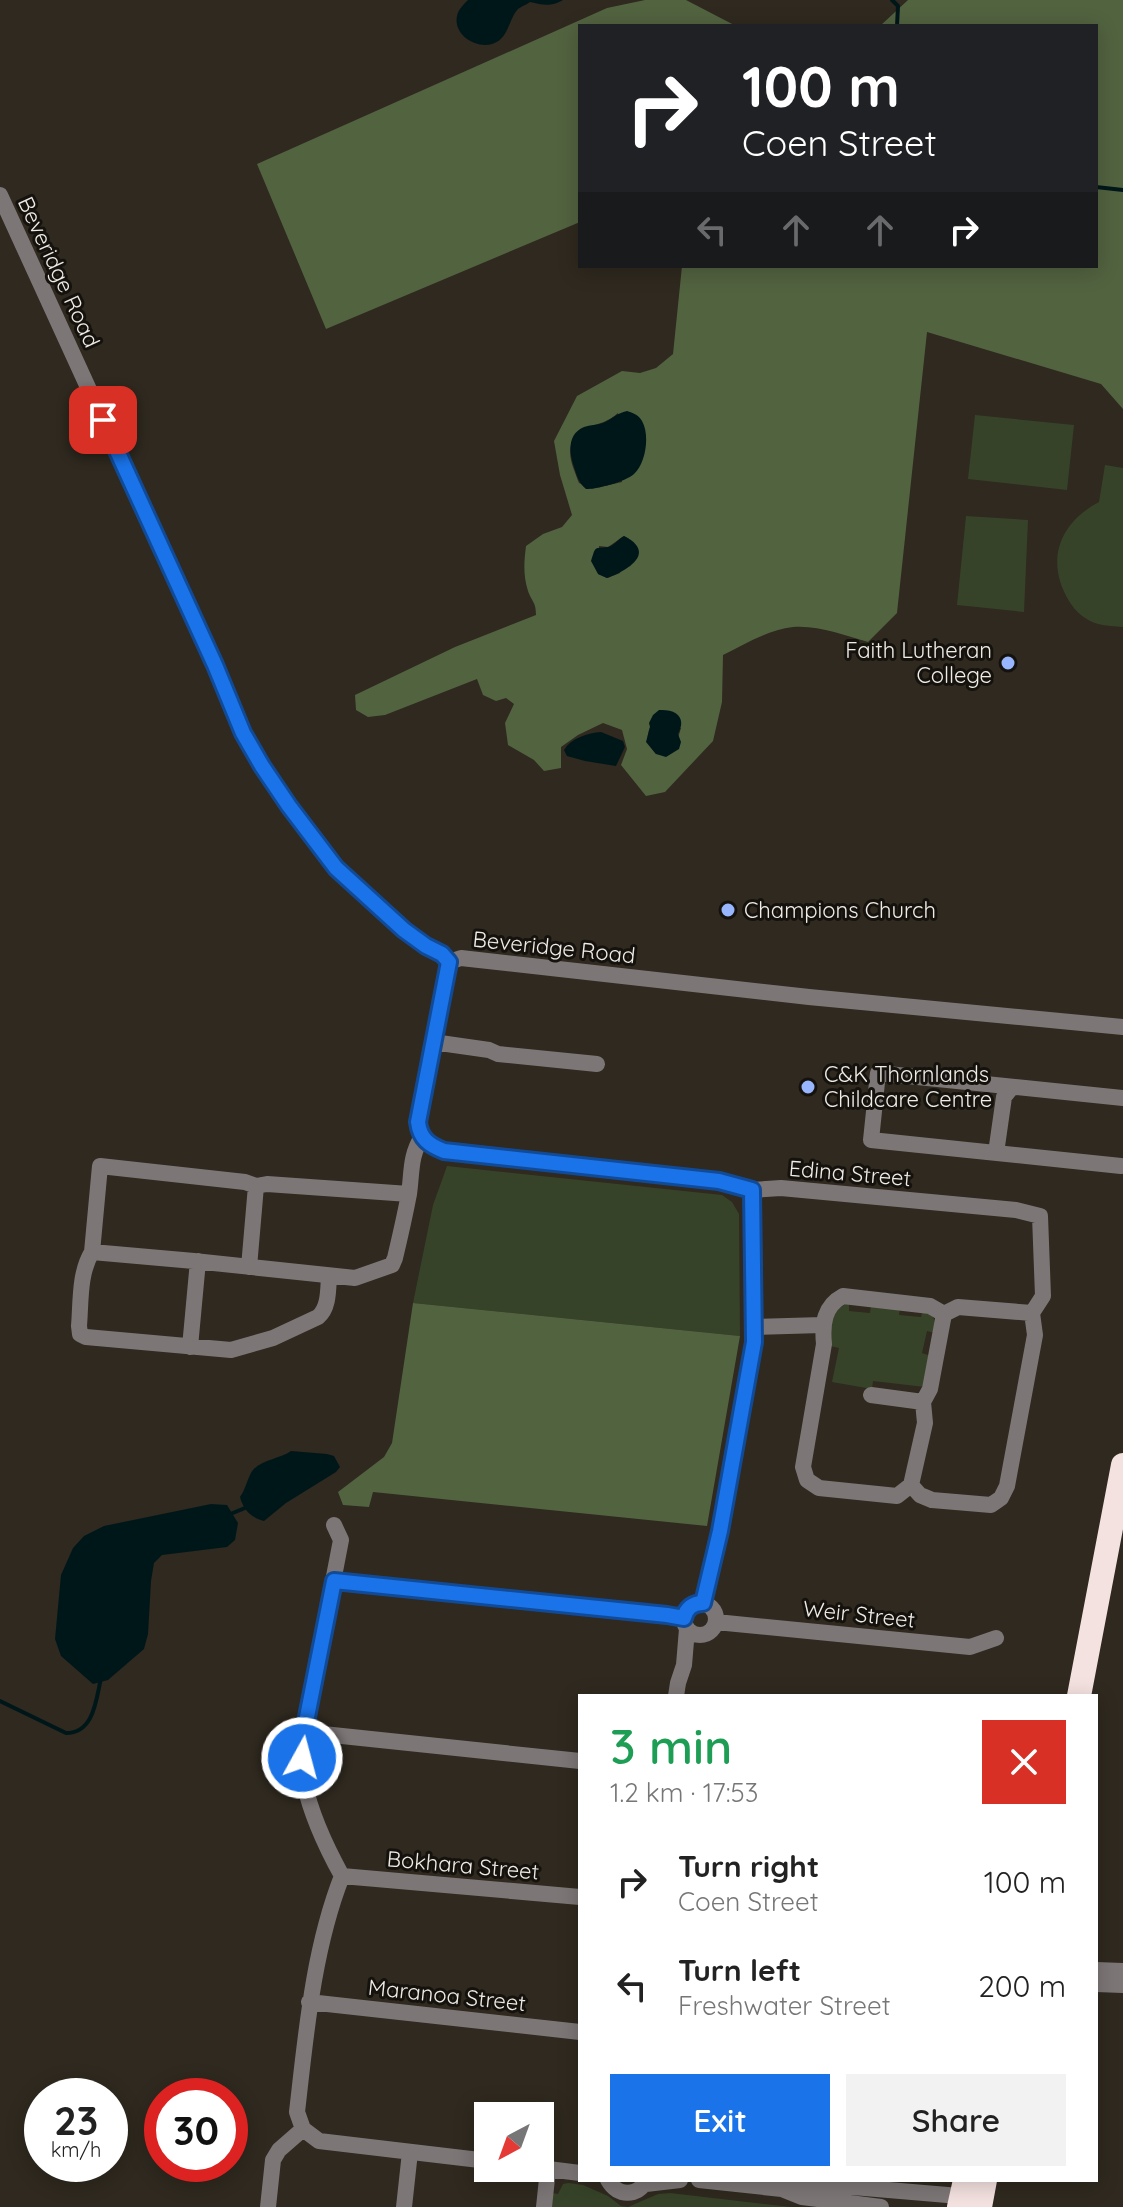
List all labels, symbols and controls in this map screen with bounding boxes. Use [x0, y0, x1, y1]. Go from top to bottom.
text: 100 m [742, 51, 900, 121]
icon: right [610, 56, 714, 160]
text: Coen Street [742, 120, 937, 165]
street label: Beveridge Road [12, 192, 106, 352]
icon: left [690, 208, 734, 252]
icon: ahead [774, 208, 818, 252]
icon: ahead [858, 208, 902, 252]
icon: right [942, 208, 986, 252]
pin [69, 386, 137, 454]
icon: arrive [81, 398, 125, 442]
place label: Faith Lutheran College [845, 636, 992, 689]
marker: Faith Lutheran College [999, 654, 1017, 672]
place label: Champions Church [744, 896, 936, 924]
marker: Champions Church [719, 901, 737, 919]
street label: Beveridge Road [471, 925, 637, 969]
place label: C&K Thornlands Childcare Centre [824, 1060, 992, 1113]
marker: C&K Thornlands Childcare Centre [799, 1078, 817, 1096]
street label: Edina Street [788, 1154, 912, 1192]
street label: Weir Street [802, 1594, 916, 1634]
position arrow [260, 1716, 344, 1800]
text: 3 min [610, 1716, 732, 1776]
button: close [982, 1720, 1066, 1804]
text: 1.2 km · 17:53 [610, 1776, 758, 1809]
street label: Bokhara Street [386, 1844, 540, 1886]
text: Turn right [678, 1847, 819, 1885]
icon: right [610, 1860, 654, 1904]
text: 100 m [984, 1863, 1066, 1901]
text: Coen Street [678, 1885, 819, 1918]
text: Turn left [678, 1951, 801, 1989]
icon: left [610, 1964, 654, 2008]
text: 200 m [978, 1967, 1066, 2005]
street label: Maranoa Street [367, 1973, 527, 2017]
text: Freshwater Street [678, 1989, 891, 2022]
button: Exit [610, 2074, 830, 2166]
button: Share [846, 2074, 1066, 2166]
speed limit sign: 30 [144, 2078, 248, 2182]
text: 23 [54, 2095, 98, 2145]
north arrow [474, 2102, 554, 2182]
map controls [474, 2102, 554, 2182]
text: km/h [51, 2137, 101, 2162]

